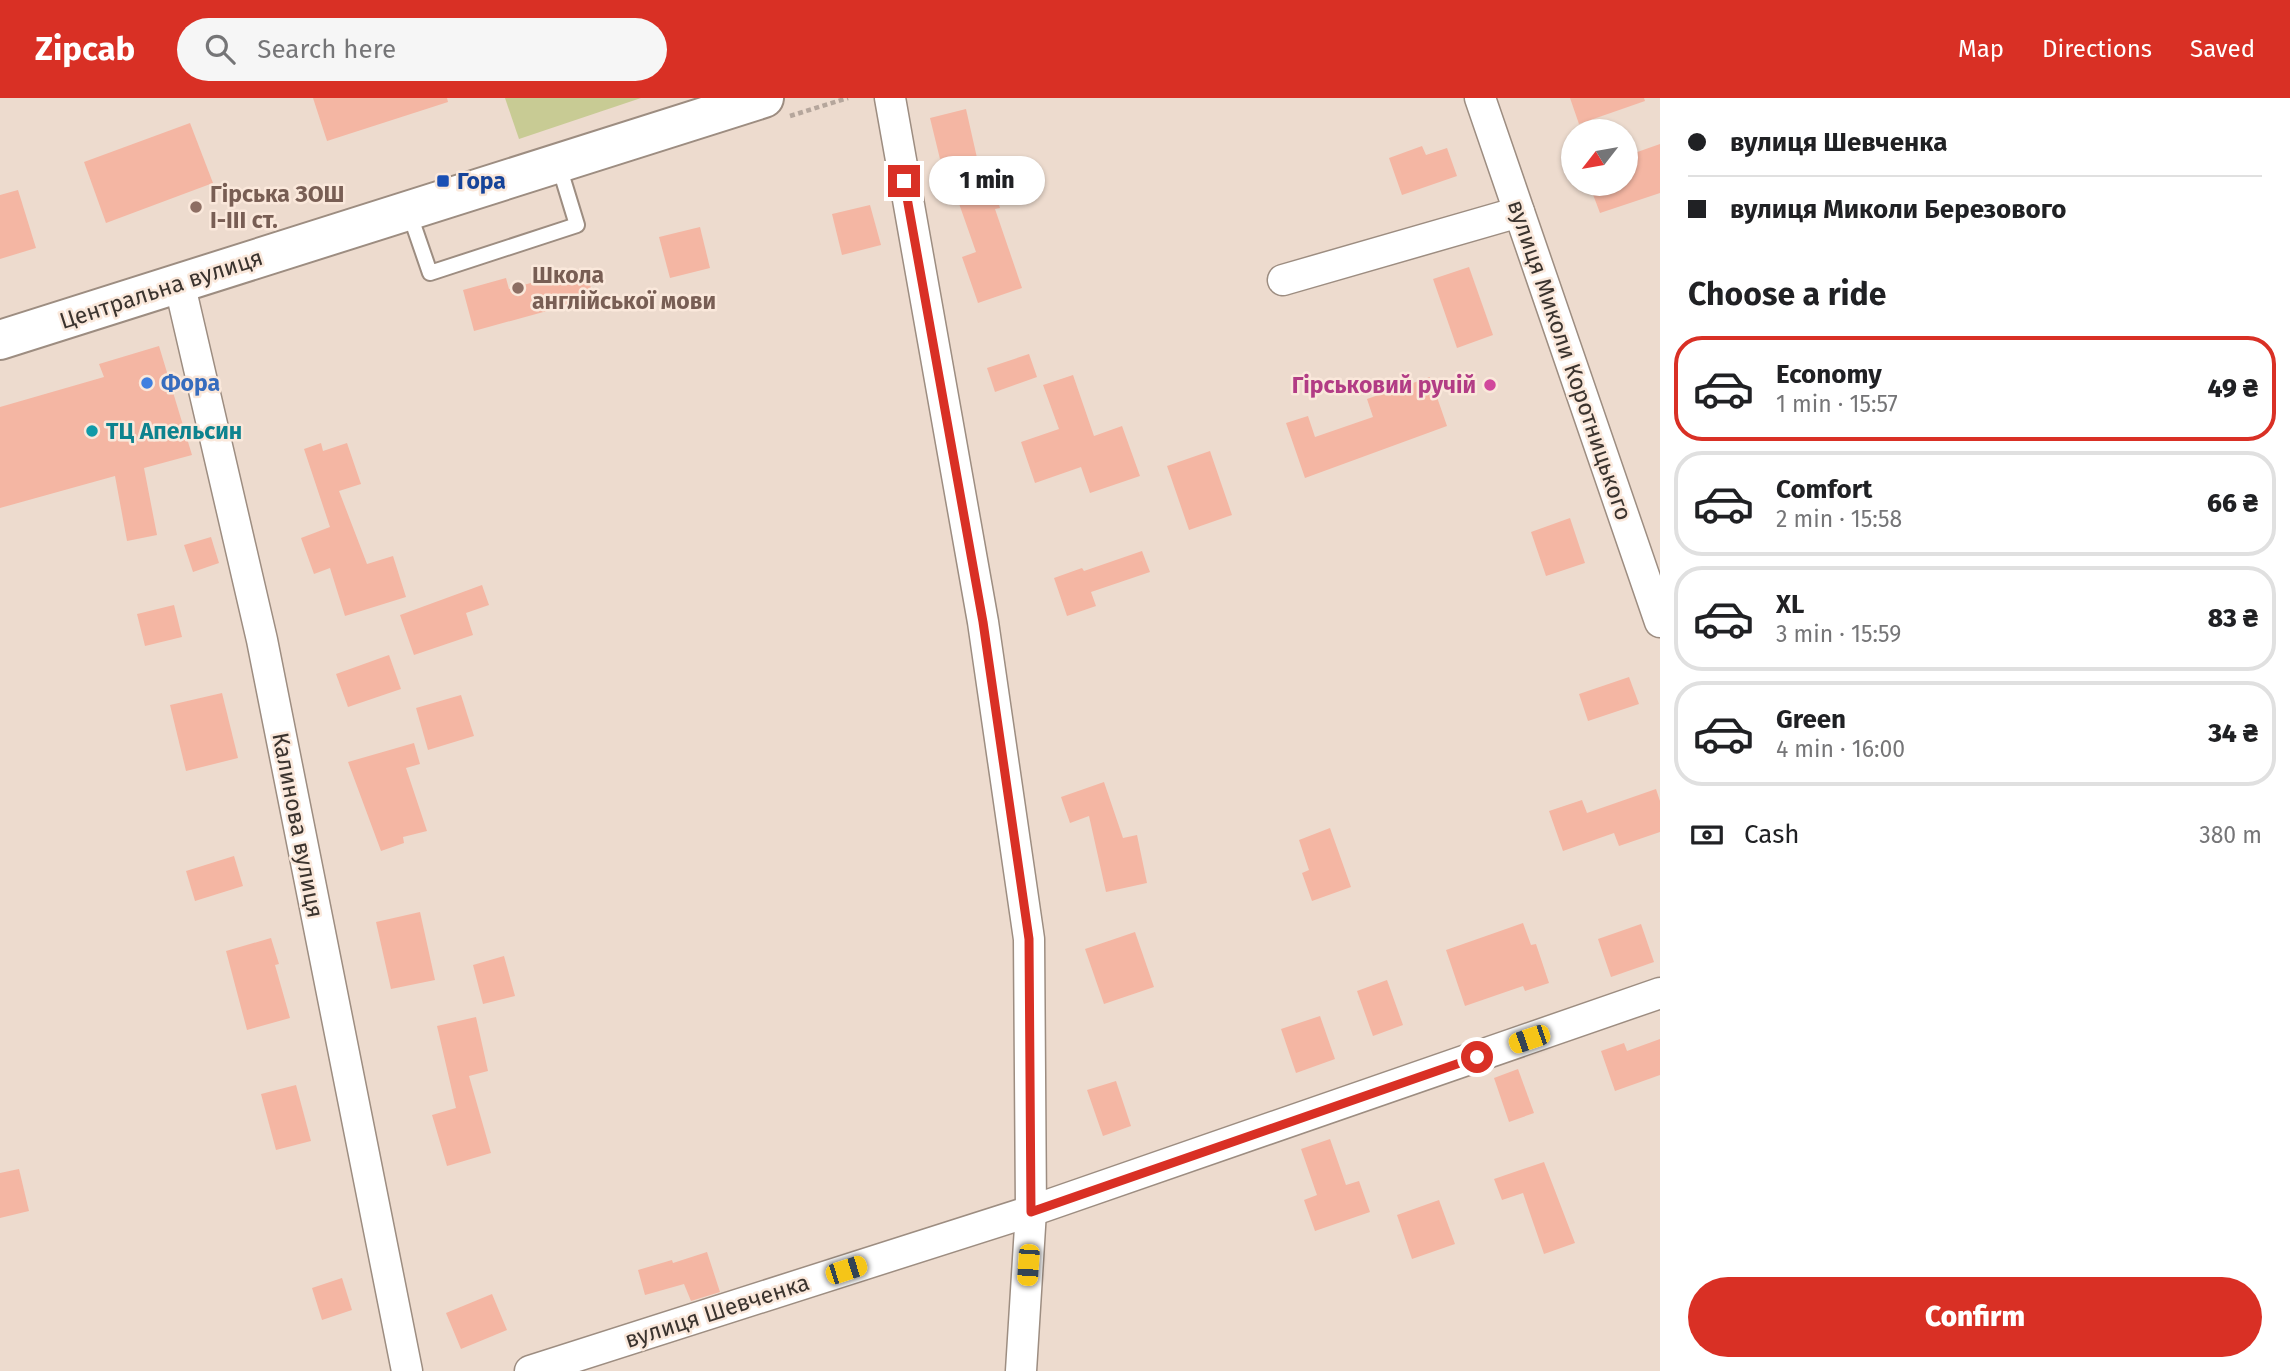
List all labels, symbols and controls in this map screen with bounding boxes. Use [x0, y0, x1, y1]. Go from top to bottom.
search box [177, 18, 667, 81]
text: Zipcab [35, 29, 135, 69]
icon: search [201, 30, 239, 68]
text: Search here [257, 34, 396, 65]
text: Map [1958, 35, 2004, 63]
text: Directions [2042, 35, 2152, 63]
text: Saved [2190, 35, 2255, 63]
north arrow [1561, 119, 1638, 196]
map controls [1561, 119, 1638, 196]
text: вулиця Шевченка [1730, 127, 1947, 158]
callout: 1 min [928, 156, 1044, 206]
route end [888, 165, 920, 197]
text: 1 min [959, 166, 1015, 194]
place label: Гора [457, 167, 506, 195]
marker: Гора [435, 173, 451, 189]
place label: Гірська ЗОШ І-ІІІ ст. [210, 180, 345, 234]
text: вулиця Миколи Березового [1730, 194, 2067, 225]
street label: вулиця Миколи Коротницького [1502, 196, 1638, 524]
marker: Гірська ЗОШ І-ІІІ ст. [188, 199, 204, 215]
street label: Центральна вулиця [56, 243, 266, 335]
place label: Школа англійської мови [532, 261, 716, 315]
text: Choose a ride [1688, 275, 1886, 313]
marker: Школа англійської мови [510, 280, 526, 296]
icon: car [1692, 357, 1755, 420]
text: Economy [1776, 359, 1882, 390]
place label: Фора [161, 369, 220, 397]
place label: Гірськовий ручій [1292, 371, 1476, 399]
text: 49 ₴ [2208, 373, 2258, 404]
marker: Фора [139, 375, 155, 391]
marker: Гірськовий ручій [1482, 377, 1498, 393]
text: 1 min · 15:57 [1776, 390, 1898, 418]
place label: ТЦ Апельсин [106, 417, 242, 445]
marker: ТЦ Апельсин [84, 423, 100, 439]
icon: car [1692, 472, 1755, 535]
text: Comfort [1776, 474, 1872, 505]
text: 66 ₴ [2207, 488, 2258, 519]
text: 2 min · 15:58 [1776, 505, 1902, 533]
icon: car [1692, 587, 1755, 650]
text: XL [1776, 589, 1804, 620]
text: 83 ₴ [2208, 603, 2258, 634]
text: 3 min · 15:59 [1776, 620, 1901, 648]
icon: car [1692, 702, 1755, 765]
text: Green [1776, 704, 1846, 735]
text: 34 ₴ [2208, 718, 2258, 749]
street label: Калинова вулиця [266, 730, 330, 920]
text: 4 min · 16:00 [1776, 735, 1905, 763]
icon: cash [1688, 816, 1726, 854]
text: Cash [1744, 819, 1800, 850]
text: 380 m [2199, 821, 2262, 849]
car [1506, 1022, 1553, 1056]
route start [1461, 1041, 1493, 1073]
car [1017, 1243, 1040, 1287]
car [823, 1254, 870, 1286]
street label: вулиця Шевченка [621, 1268, 813, 1354]
button: Confirm [1688, 1277, 2262, 1357]

